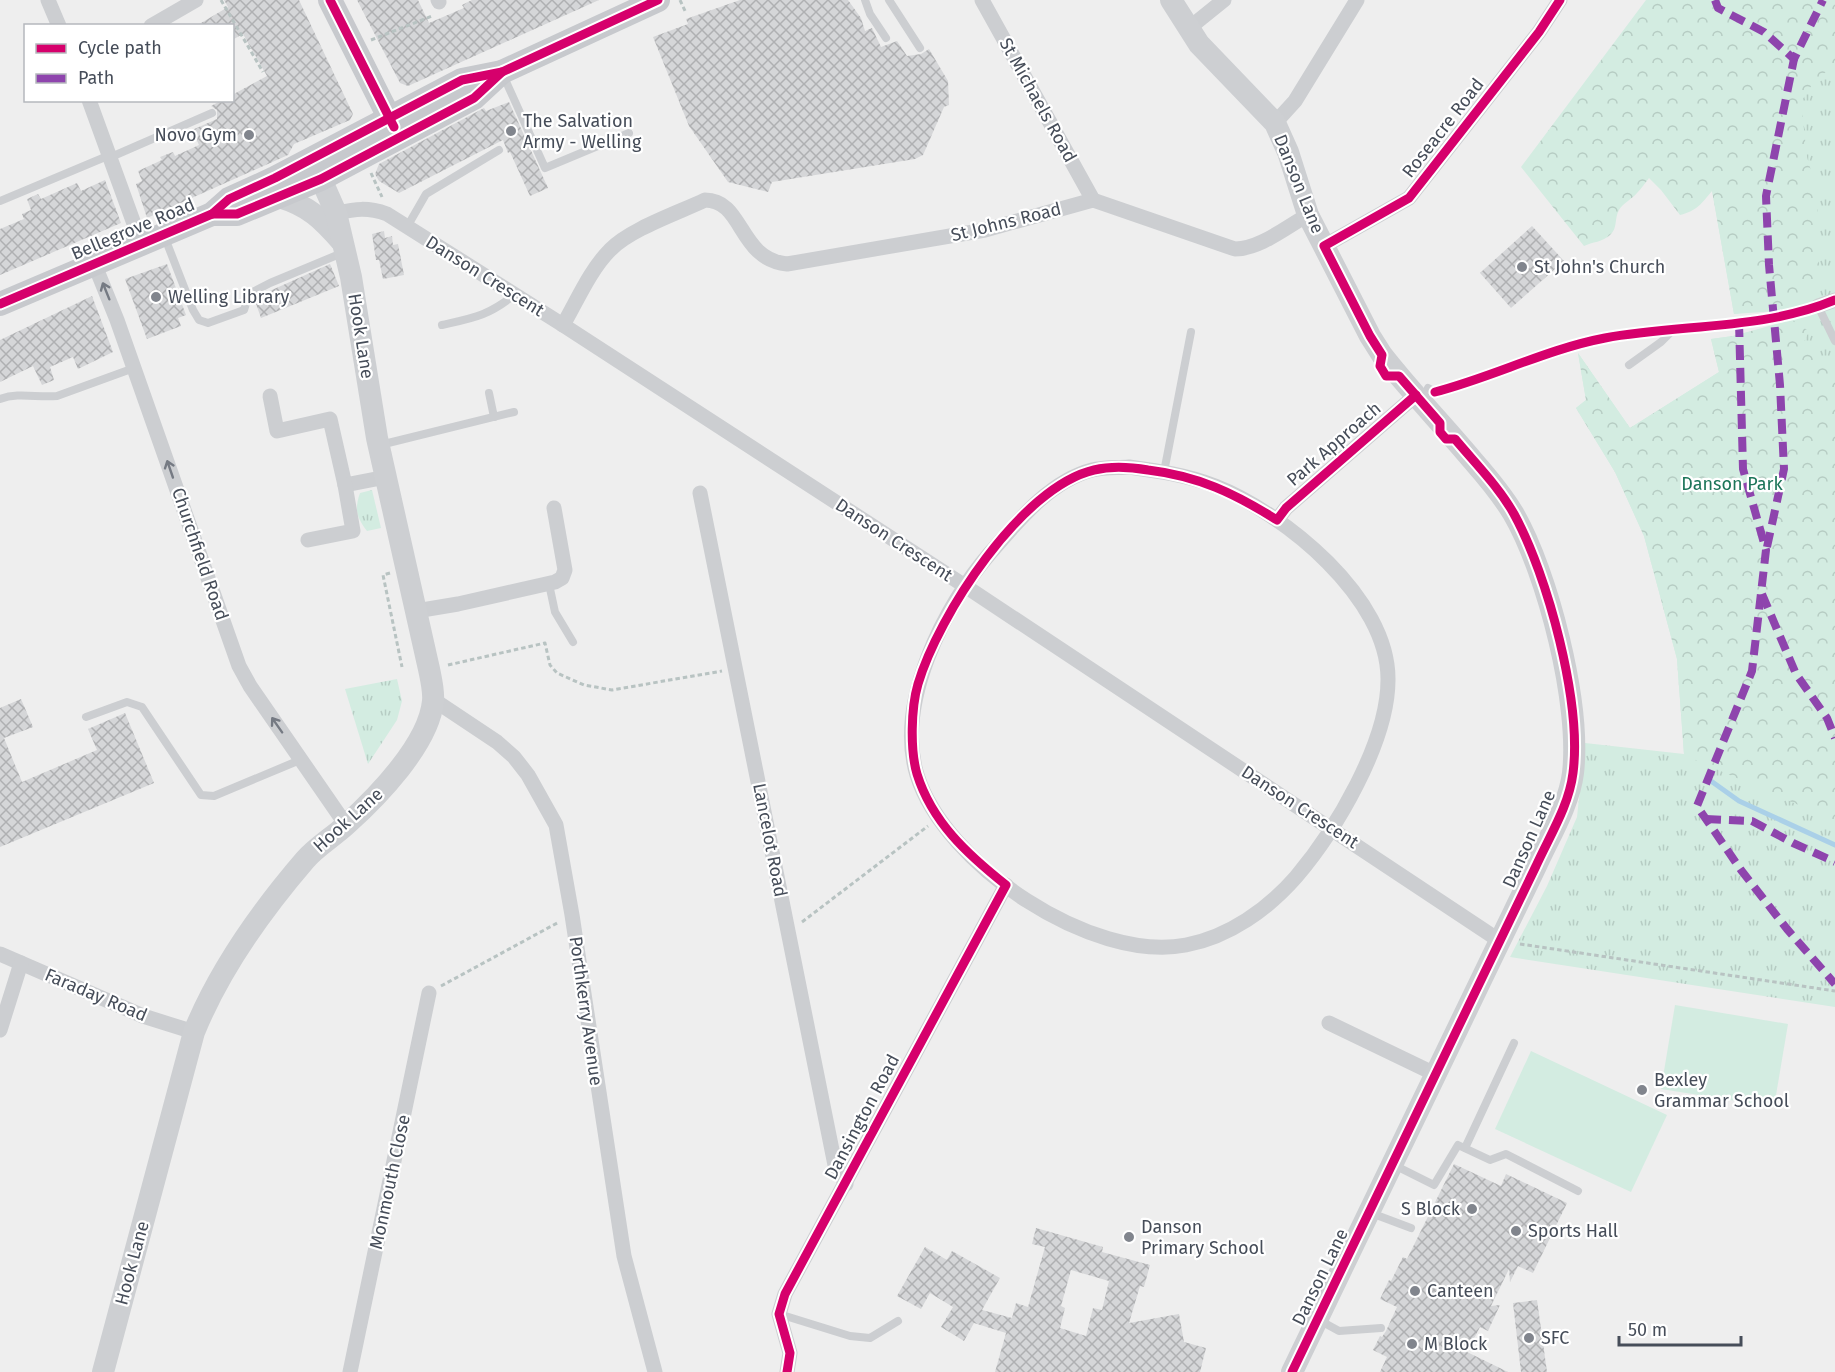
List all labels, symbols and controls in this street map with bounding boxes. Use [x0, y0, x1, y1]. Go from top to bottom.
legend [24, 24, 234, 102]
street label: St Michaels Road [995, 34, 1081, 166]
text: Cycle path [78, 37, 162, 59]
text: Path [78, 67, 114, 89]
street label: Roseacre Road [1397, 74, 1489, 182]
place label: The Salvation Army - Welling [523, 110, 642, 153]
place label: Novo Gym [155, 124, 237, 146]
marker: The Salvation Army - Welling [504, 124, 518, 138]
marker: Novo Gym [242, 128, 256, 142]
street label: Danson Lane [1269, 131, 1329, 237]
street label: Bellegrove Road [68, 193, 198, 265]
street label: St Johns Road [949, 198, 1063, 246]
street label: Danson Crescent [422, 231, 549, 321]
place label: St John's Church [1534, 256, 1665, 278]
marker: St John's Church [1515, 260, 1529, 274]
one-way arrow [100, 282, 111, 301]
place label: Welling Library [168, 286, 290, 308]
marker: Welling Library [149, 290, 163, 304]
street label: Hook Lane [343, 292, 379, 380]
street label: Park Approach [1282, 397, 1386, 491]
one-way arrow [163, 460, 174, 479]
park label: Danson Park [1681, 473, 1783, 495]
street label: Churchfield Road [167, 485, 233, 623]
street label: Danson Crescent [831, 494, 957, 586]
one-way arrow [271, 718, 283, 734]
street label: Danson Crescent [1237, 761, 1363, 853]
street label: Lancelot Road [748, 781, 792, 899]
street label: Hook Lane [309, 783, 387, 857]
street label: Danson Lane [1498, 787, 1560, 891]
street label: Porthkerry Avenue [565, 935, 607, 1087]
street label: Faraday Road [41, 964, 151, 1026]
street label: Dansington Road [820, 1051, 904, 1183]
place label: Bexley Grammar School [1654, 1069, 1789, 1112]
marker: Bexley Grammar School [1635, 1083, 1649, 1097]
street label: Monmouth Close [365, 1113, 415, 1251]
place label: S Block [1401, 1198, 1461, 1220]
marker: S Block [1465, 1202, 1479, 1216]
place label: Danson Primary School [1141, 1216, 1264, 1259]
street label: Hook Lane [110, 1219, 154, 1307]
place label: Sports Hall [1528, 1220, 1618, 1242]
marker: Sports Hall [1509, 1224, 1523, 1238]
street label: Danson Lane [1287, 1225, 1353, 1329]
marker: Danson Primary School [1122, 1230, 1136, 1244]
place label: Canteen [1427, 1280, 1494, 1302]
marker: Canteen [1408, 1284, 1422, 1298]
scale bar [1619, 1309, 1740, 1347]
text: 50 m [1628, 1319, 1667, 1341]
place label: SFC [1541, 1327, 1569, 1349]
marker: SFC [1522, 1331, 1536, 1345]
place label: M Block [1424, 1333, 1488, 1355]
marker: M Block [1405, 1337, 1419, 1351]

